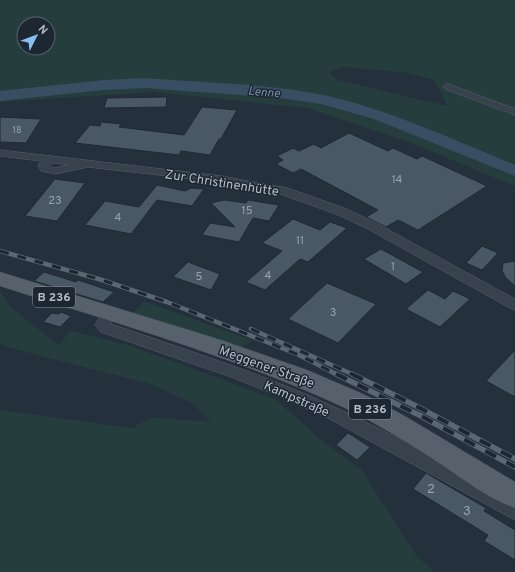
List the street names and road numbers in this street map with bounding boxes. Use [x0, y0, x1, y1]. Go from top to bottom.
street label: Zur Christinenhütte [164, 167, 280, 201]
road number: B 236 [33, 287, 75, 307]
street label: Meggener Straße [217, 343, 316, 392]
street label: Kampstraße [261, 378, 331, 421]
road number: B 236 [349, 399, 391, 419]

